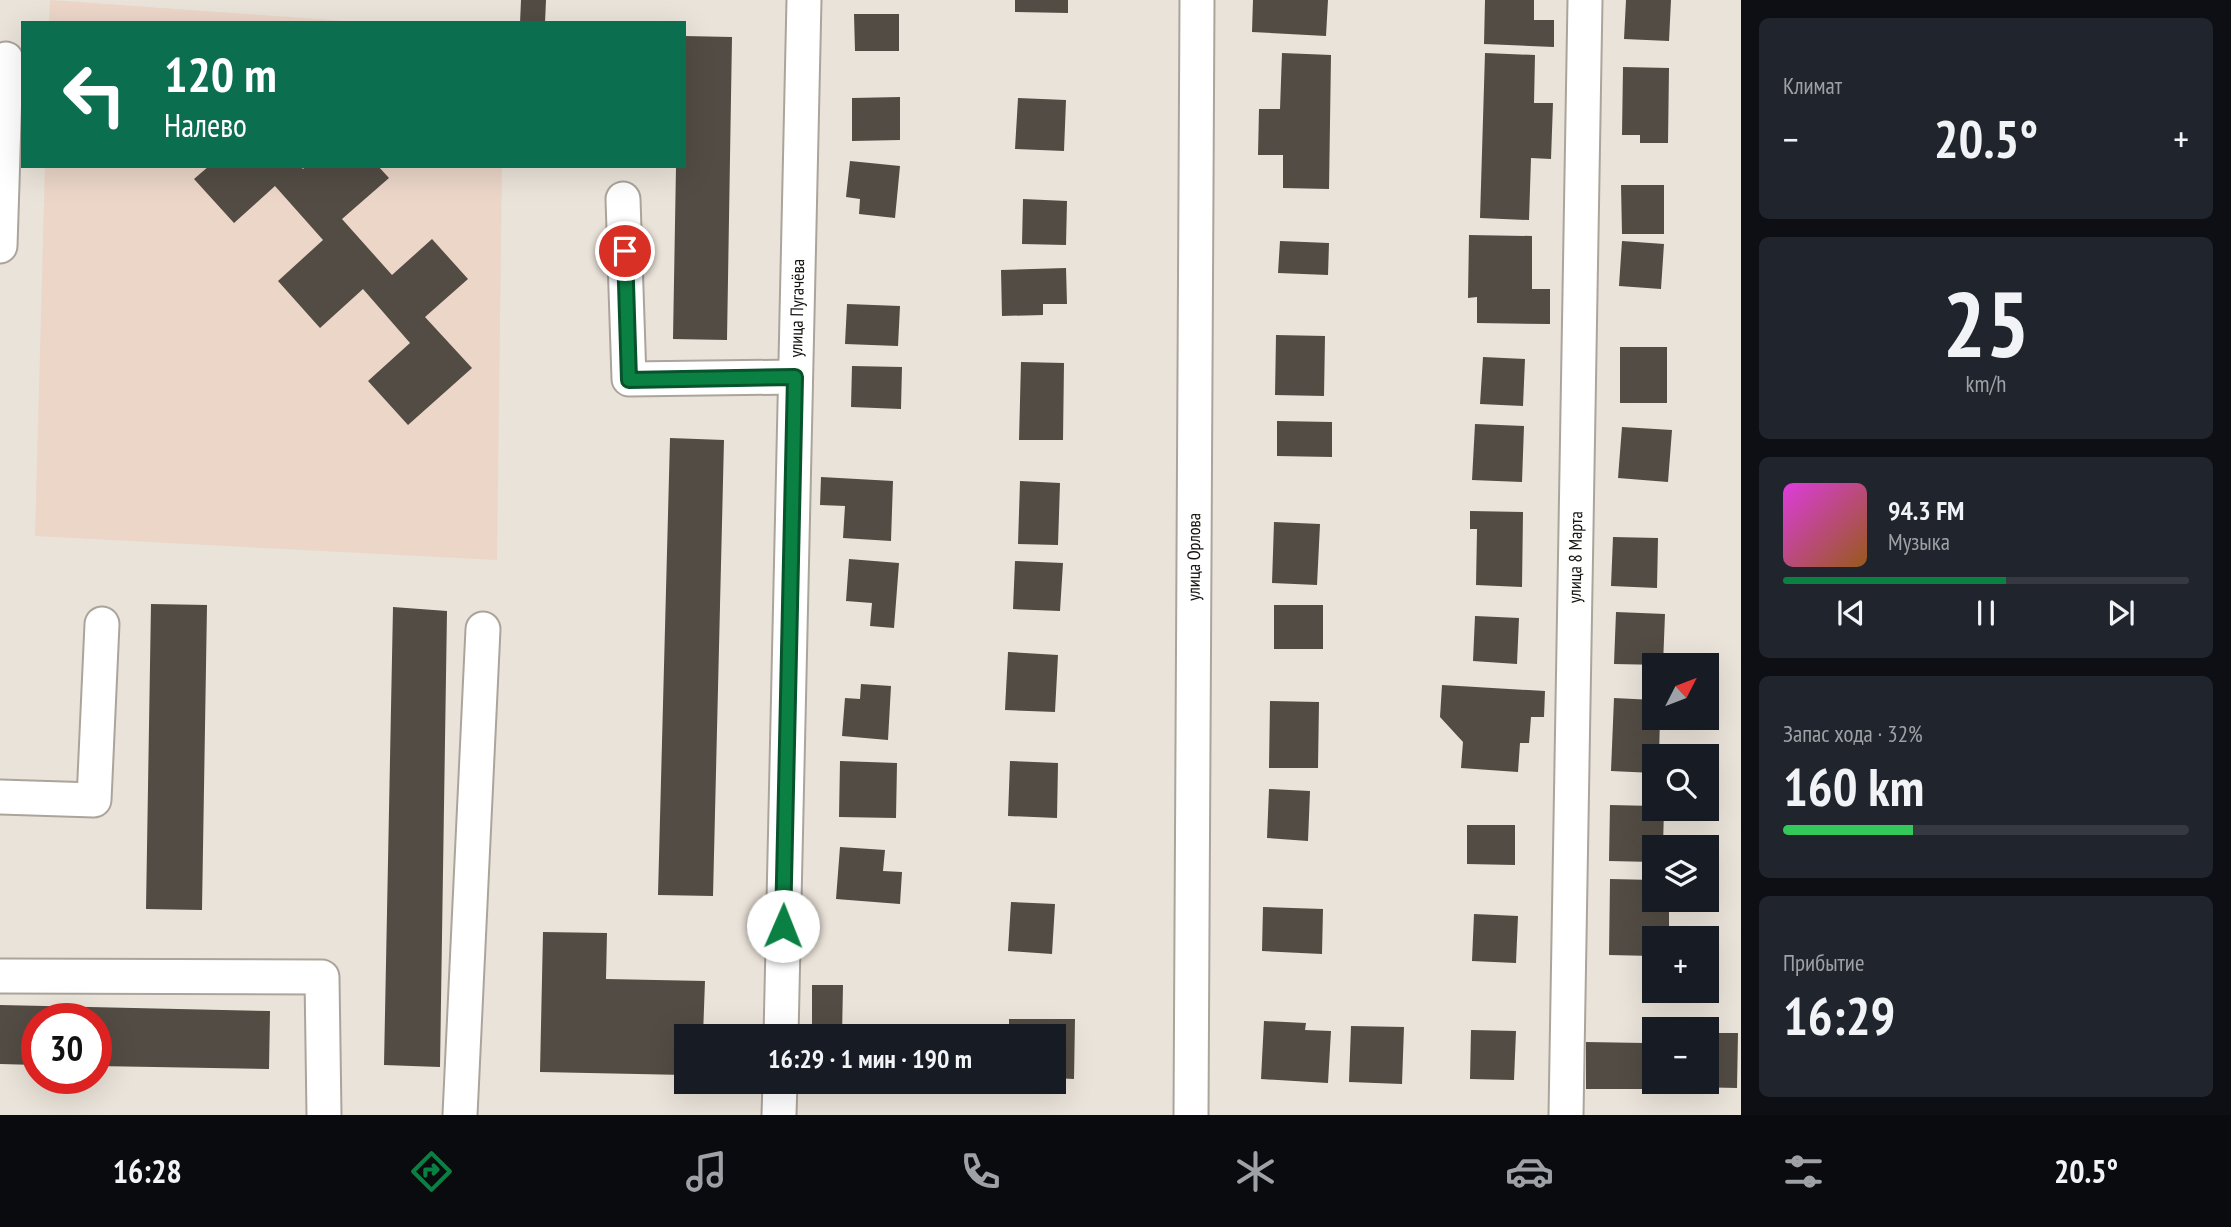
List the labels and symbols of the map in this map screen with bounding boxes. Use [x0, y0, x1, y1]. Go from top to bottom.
pin [595, 221, 655, 281]
street label: улица Пугачёва [784, 259, 809, 358]
street label: улица 8 Марта [1563, 511, 1587, 603]
street label: улица Орлова [1182, 513, 1205, 601]
north arrow [1642, 653, 1718, 730]
position arrow [746, 889, 820, 963]
speed limit sign: 30 [21, 1003, 112, 1094]

